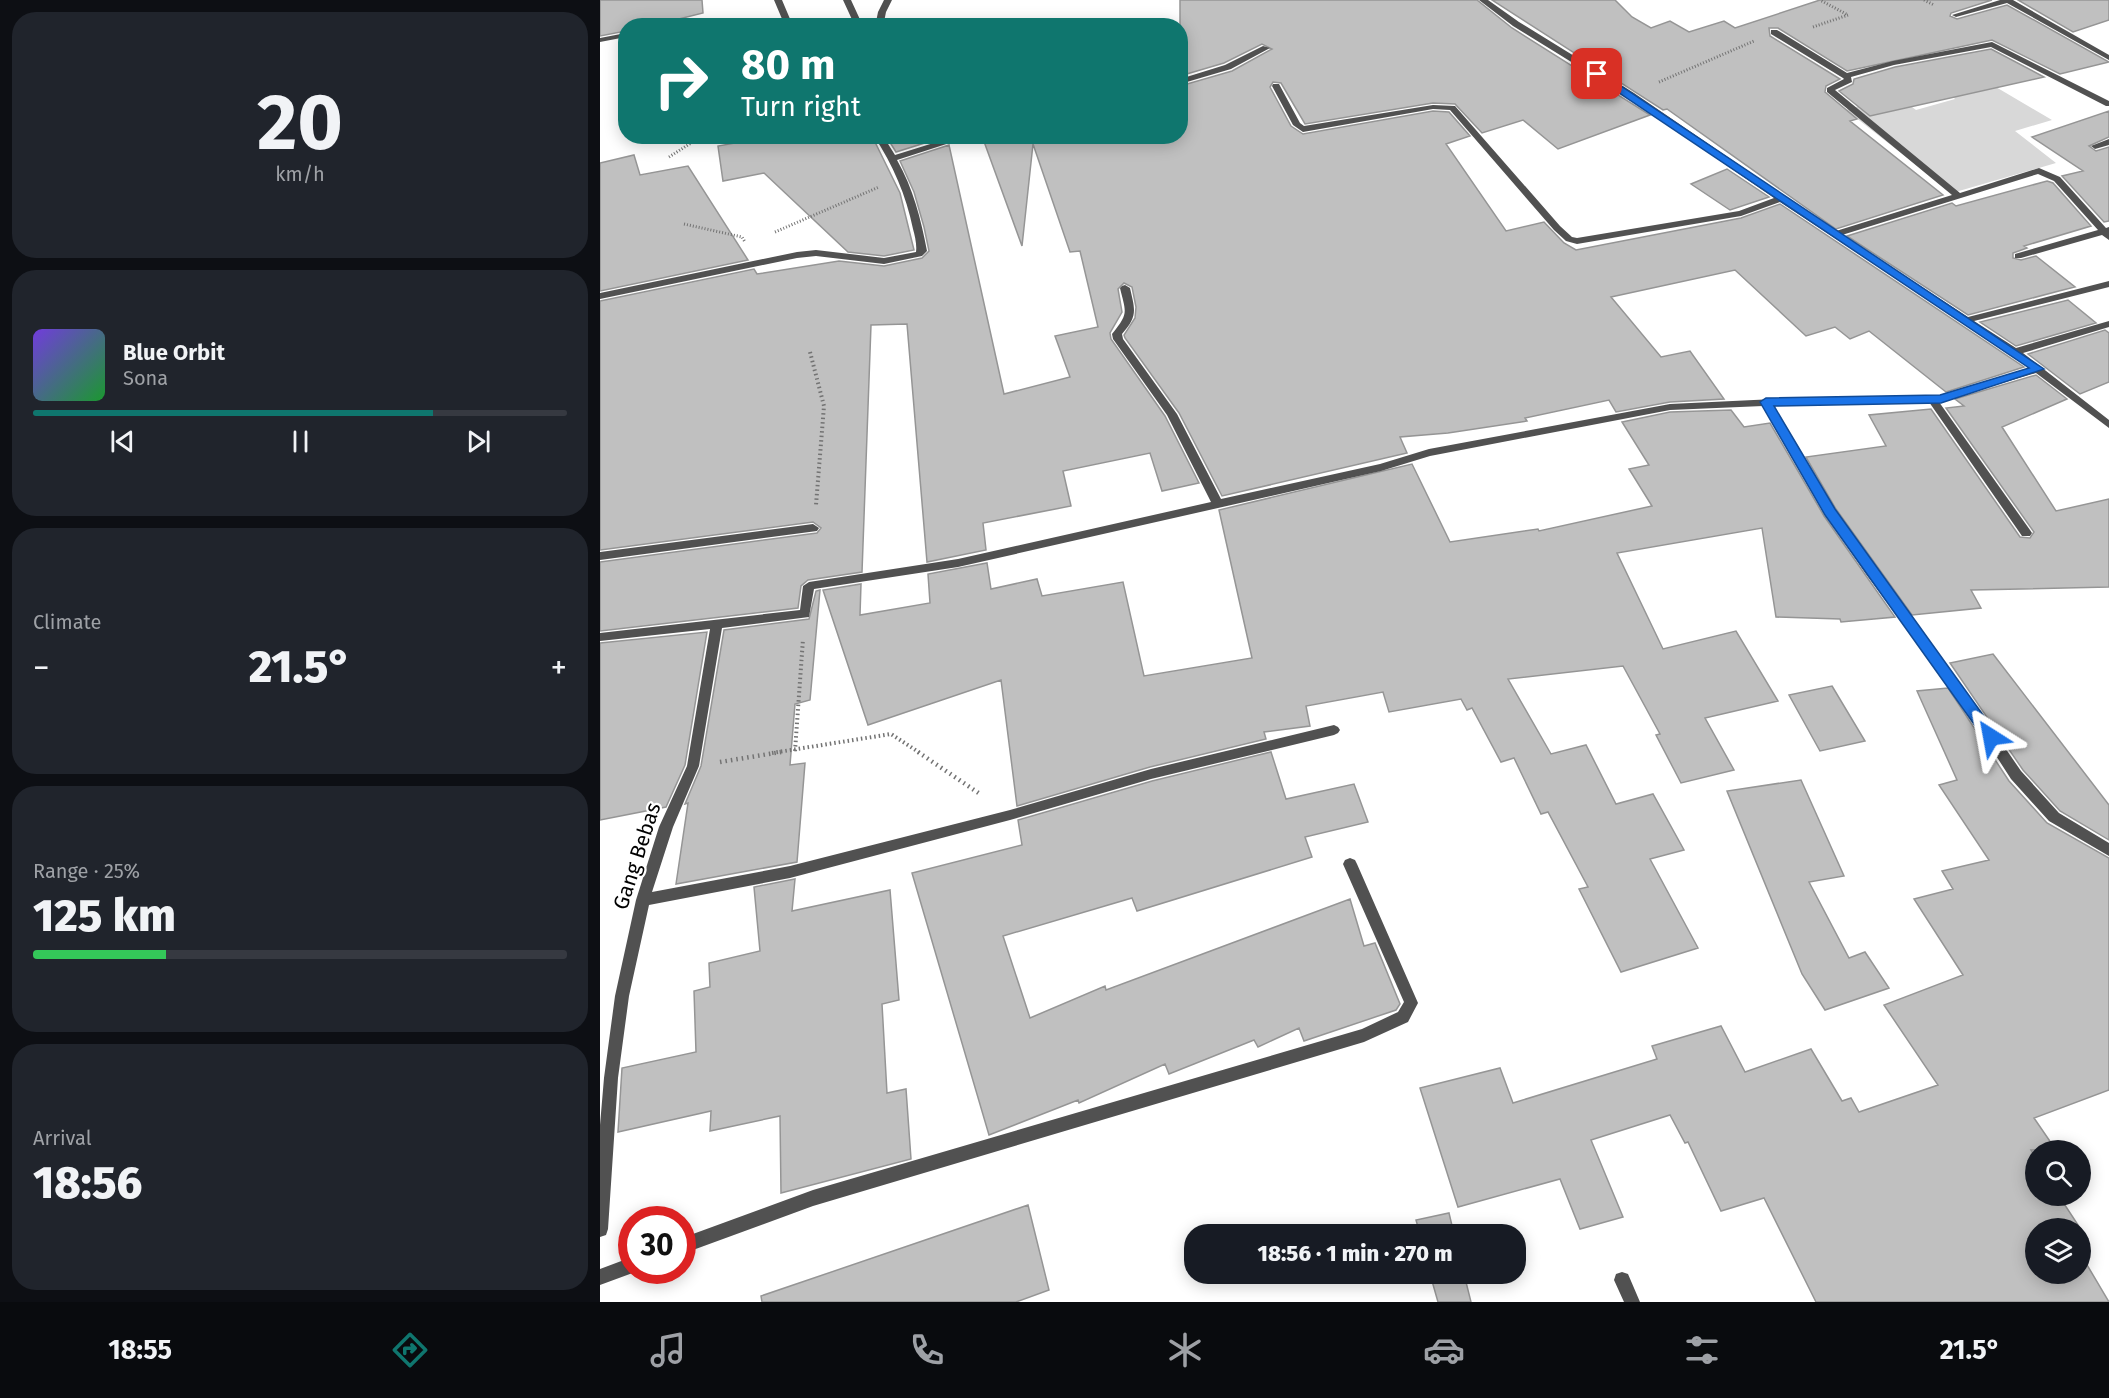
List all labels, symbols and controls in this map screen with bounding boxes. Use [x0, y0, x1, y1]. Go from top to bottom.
text: 80 m [741, 40, 835, 90]
icon: right [642, 42, 720, 120]
pin [1571, 48, 1622, 99]
icon: arrive [1580, 57, 1613, 90]
text: 20 [257, 76, 343, 170]
text: Turn right [741, 91, 861, 123]
text: km/h [275, 162, 325, 186]
text: Blue Orbit [123, 339, 225, 366]
text: Sona [123, 366, 168, 390]
icon: previous [106, 425, 139, 458]
icon: pause [284, 425, 317, 458]
icon: next [462, 425, 495, 458]
text: Climate [33, 610, 101, 634]
text: 21.5° [249, 640, 351, 694]
text: − [33, 648, 50, 688]
text: + [551, 648, 567, 688]
position arrow [1959, 705, 2023, 769]
street label: Gang Bebas [607, 799, 667, 913]
text: Range · 25% [33, 859, 140, 883]
text: 125 km [33, 889, 176, 943]
text: Arrival [33, 1126, 92, 1150]
map controls [2025, 1140, 2091, 1284]
button: search [2025, 1140, 2091, 1206]
text: 18:56 [33, 1156, 142, 1210]
speed limit sign: 30 [618, 1206, 696, 1284]
button: layers [2025, 1218, 2091, 1284]
text: 18:56 · 1 min · 270 m [1258, 1240, 1453, 1267]
icon: directions [389, 1329, 431, 1371]
icon: music [647, 1329, 689, 1371]
icon: phone [906, 1329, 948, 1371]
icon: climate [1164, 1329, 1206, 1371]
icon: car [1423, 1329, 1465, 1371]
icon: filters [1681, 1329, 1723, 1371]
text: 18:55 [108, 1334, 172, 1366]
text: 21.5° [1940, 1334, 2001, 1366]

